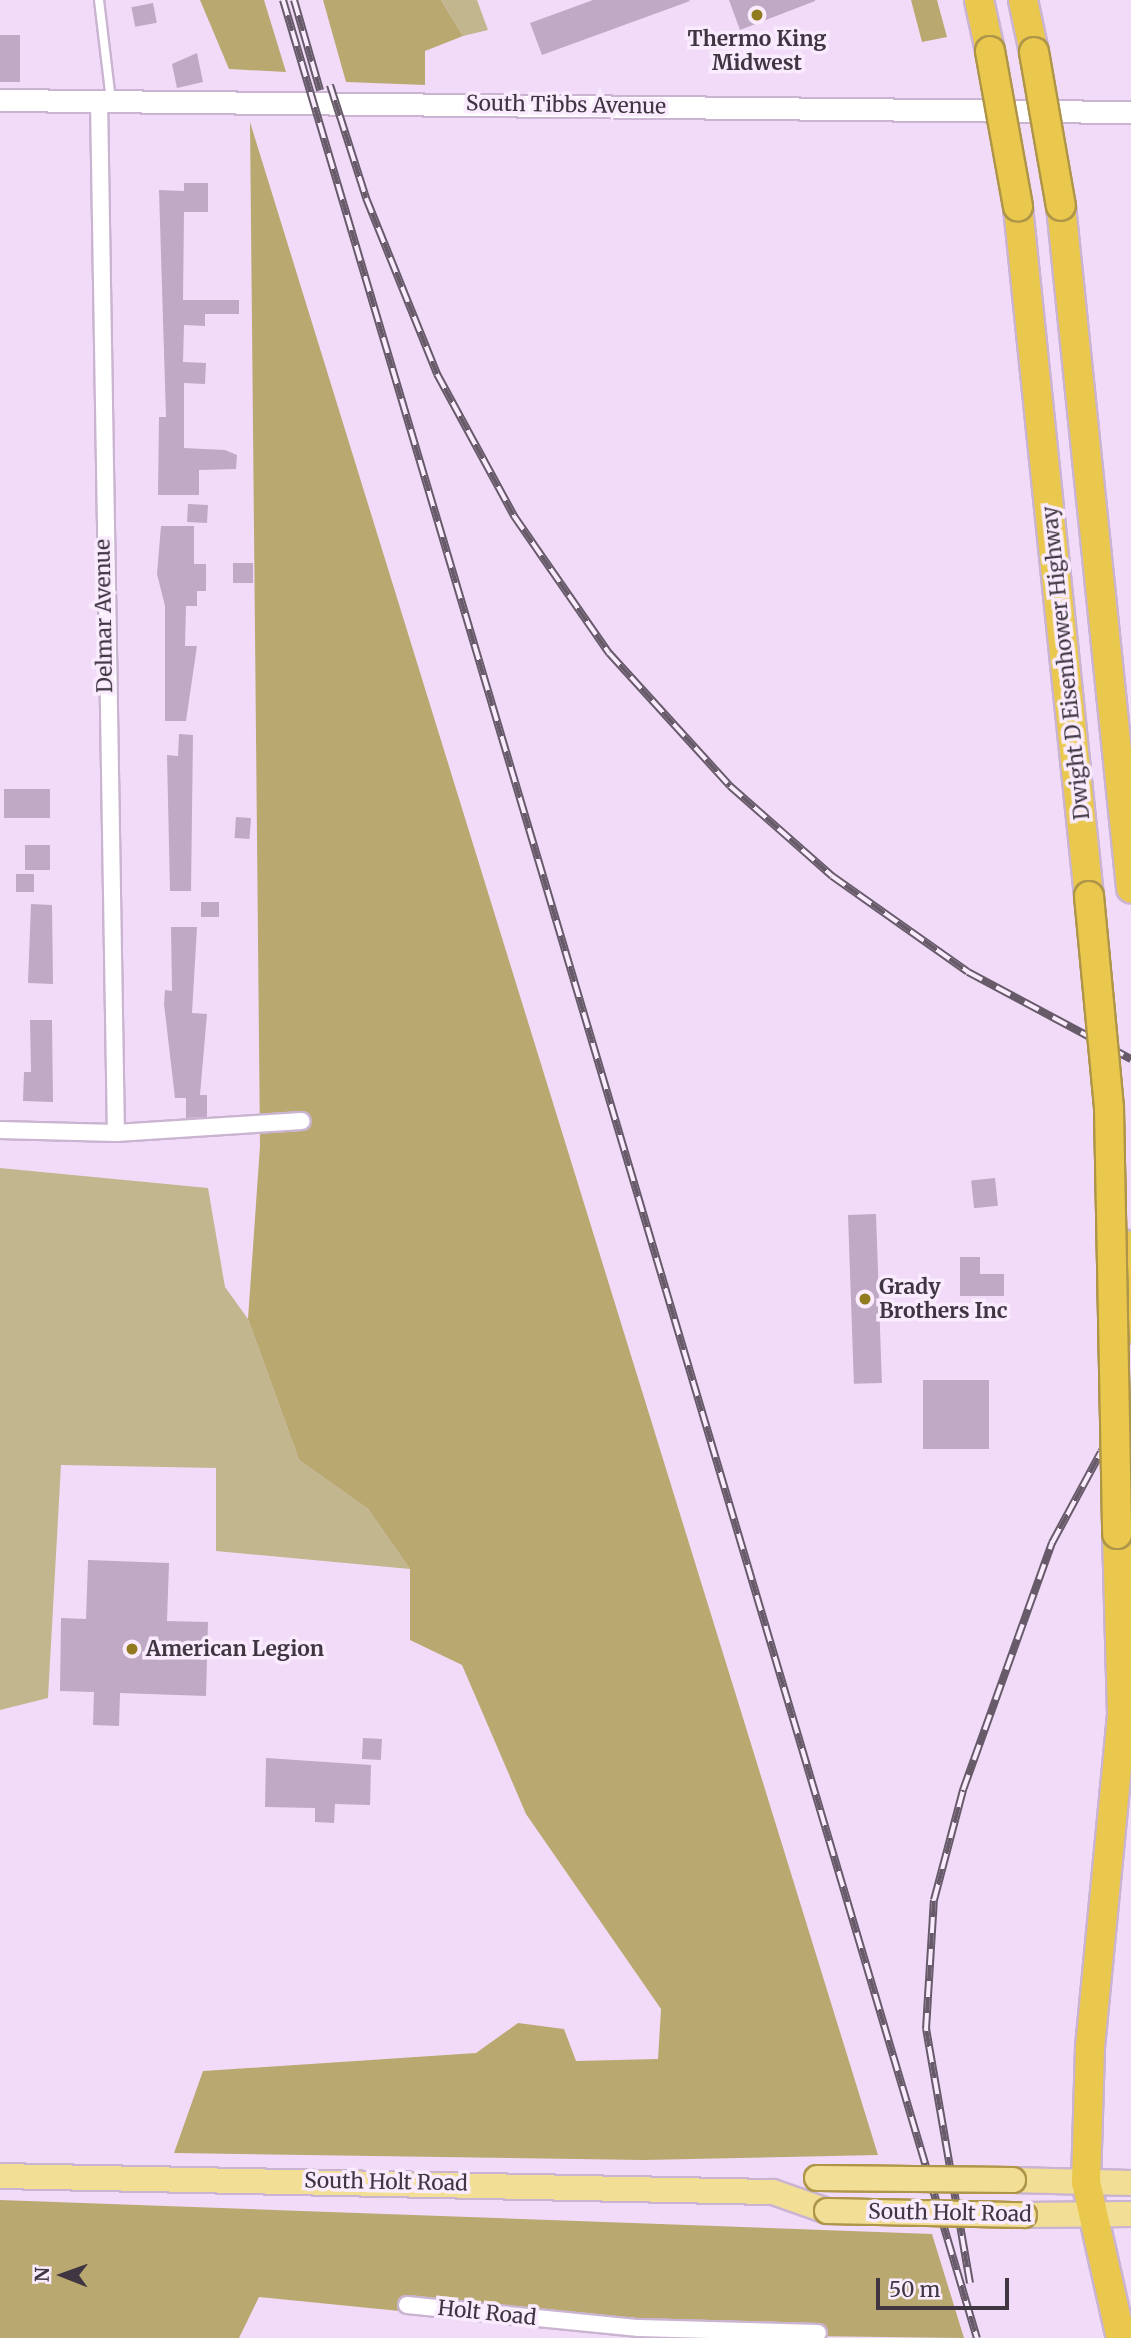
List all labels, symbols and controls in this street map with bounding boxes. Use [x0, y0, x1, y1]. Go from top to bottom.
marker: Thermo King Midwest [749, 7, 765, 23]
place label: Thermo King Midwest [688, 26, 826, 76]
street label: South Tibbs Avenue [466, 91, 666, 119]
street label: Dwight D Eisenhower Highway [1037, 505, 1095, 821]
street label: Delmar Avenue [90, 539, 118, 693]
place label: Grady Brothers Inc [879, 1274, 1008, 1324]
marker: Grady Brothers Inc [857, 1291, 873, 1307]
place label: American Legion [146, 1636, 324, 1662]
marker: American Legion [124, 1641, 140, 1657]
street label: South Holt Road [304, 2168, 468, 2196]
street label: South Holt Road [868, 2199, 1032, 2227]
north arrow [28, 2240, 98, 2310]
scale bar [879, 2264, 1012, 2308]
text: N [30, 2267, 54, 2282]
text: 50 m [889, 2276, 940, 2303]
street label: Holt Road [436, 2295, 538, 2331]

